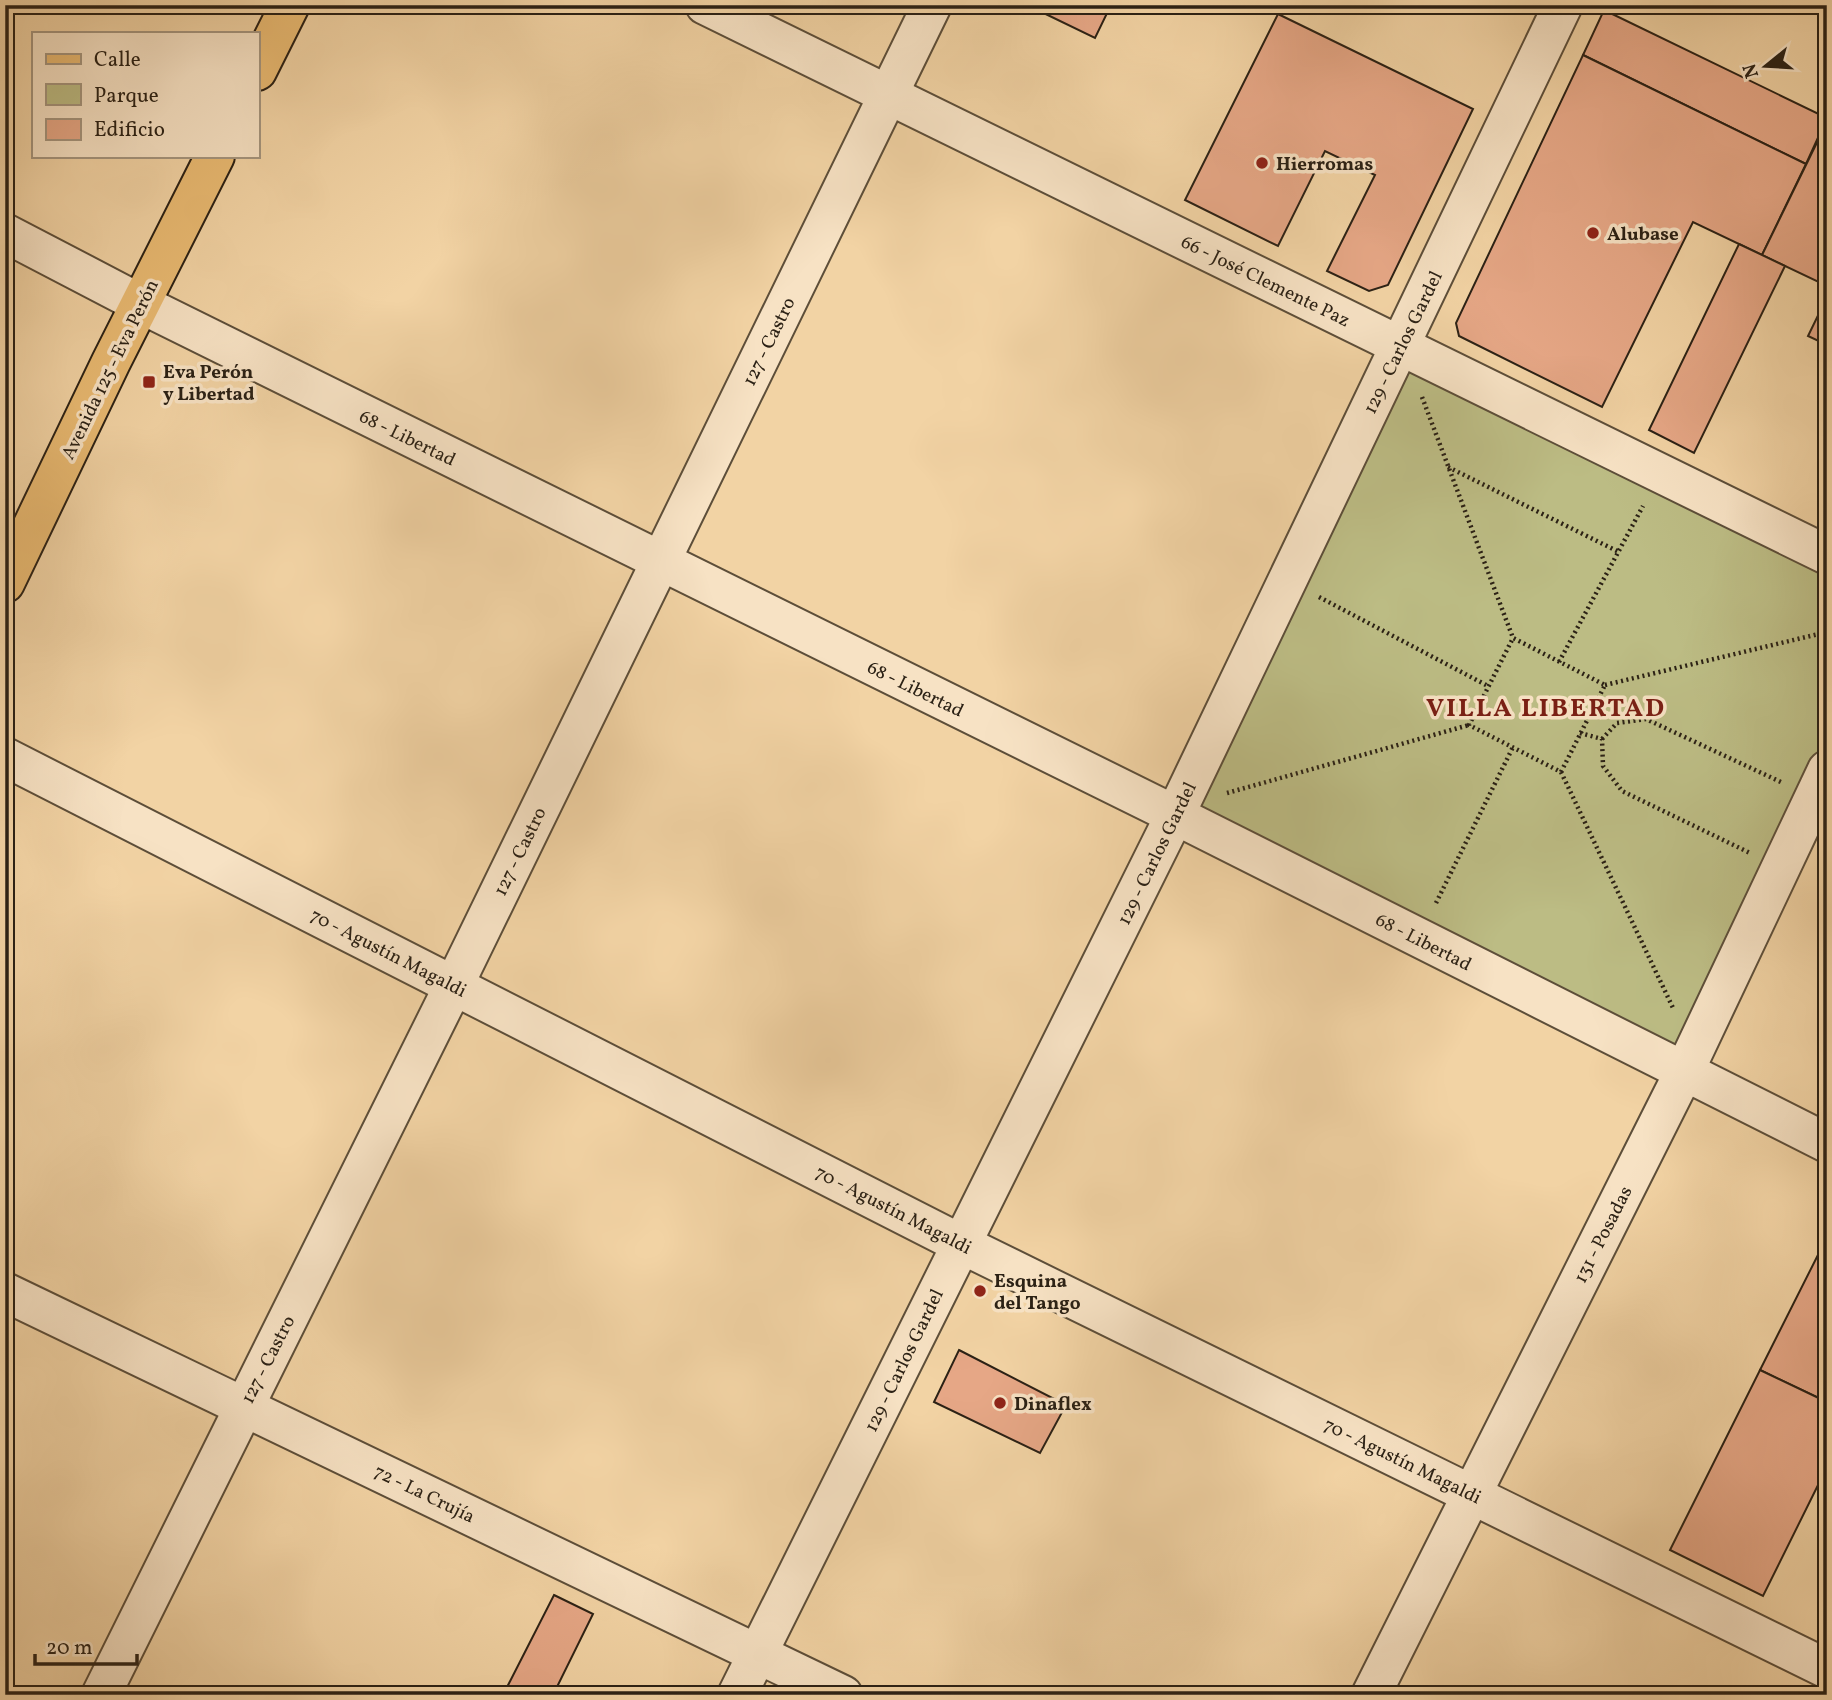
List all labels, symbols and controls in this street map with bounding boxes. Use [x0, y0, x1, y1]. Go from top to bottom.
legend [32, 32, 259, 158]
north arrow [1730, 32, 1800, 102]
text: Calle [94, 46, 141, 75]
text: N [1737, 60, 1766, 81]
text: Parque [94, 82, 159, 111]
text: Edificio [94, 116, 165, 145]
place label: Hierromas [1276, 152, 1373, 178]
marker: Hierromas [1254, 155, 1270, 171]
place label: Alubase [1607, 222, 1679, 248]
marker: Alubase [1585, 225, 1601, 241]
street label: 66 - José Clemente Paz [1176, 230, 1354, 334]
street label: 129 - Carlos Gardel [1358, 267, 1450, 419]
street label: Avenida 125 - Eva Perón [56, 275, 166, 464]
street label: 127 - Castro [737, 293, 802, 391]
place label: Eva Perón y Libertad [163, 360, 255, 408]
marker: Eva Perón y Libertad [141, 374, 157, 390]
street label: 68 - Libertad [354, 404, 460, 473]
street label: 68 - Libertad [862, 655, 968, 724]
district label: VILLA LIBERTAD [1426, 691, 1666, 727]
street label: 129 - Carlos Gardel [1112, 778, 1204, 930]
street label: 127 - Castro [488, 803, 553, 901]
street label: 70 - Agustín Magaldi [305, 903, 471, 1005]
street label: 68 - Libertad [1371, 907, 1476, 978]
street label: 70 - Agustín Magaldi [810, 1160, 976, 1262]
street label: 131 - Posadas [1568, 1182, 1639, 1288]
place label: Esquina del Tango [994, 1269, 1081, 1317]
marker: Esquina del Tango [972, 1283, 988, 1299]
street label: 129 - Carlos Gardel [859, 1285, 951, 1437]
street label: 127 - Castro [235, 1311, 302, 1409]
place label: Dinaflex [1014, 1392, 1092, 1418]
marker: Dinaflex [992, 1395, 1008, 1411]
street label: 70 - Agustín Magaldi [1319, 1412, 1486, 1511]
street label: 72 - La Crujía [369, 1459, 479, 1530]
scale bar [35, 1623, 136, 1667]
text: 20 m [46, 1634, 92, 1663]

